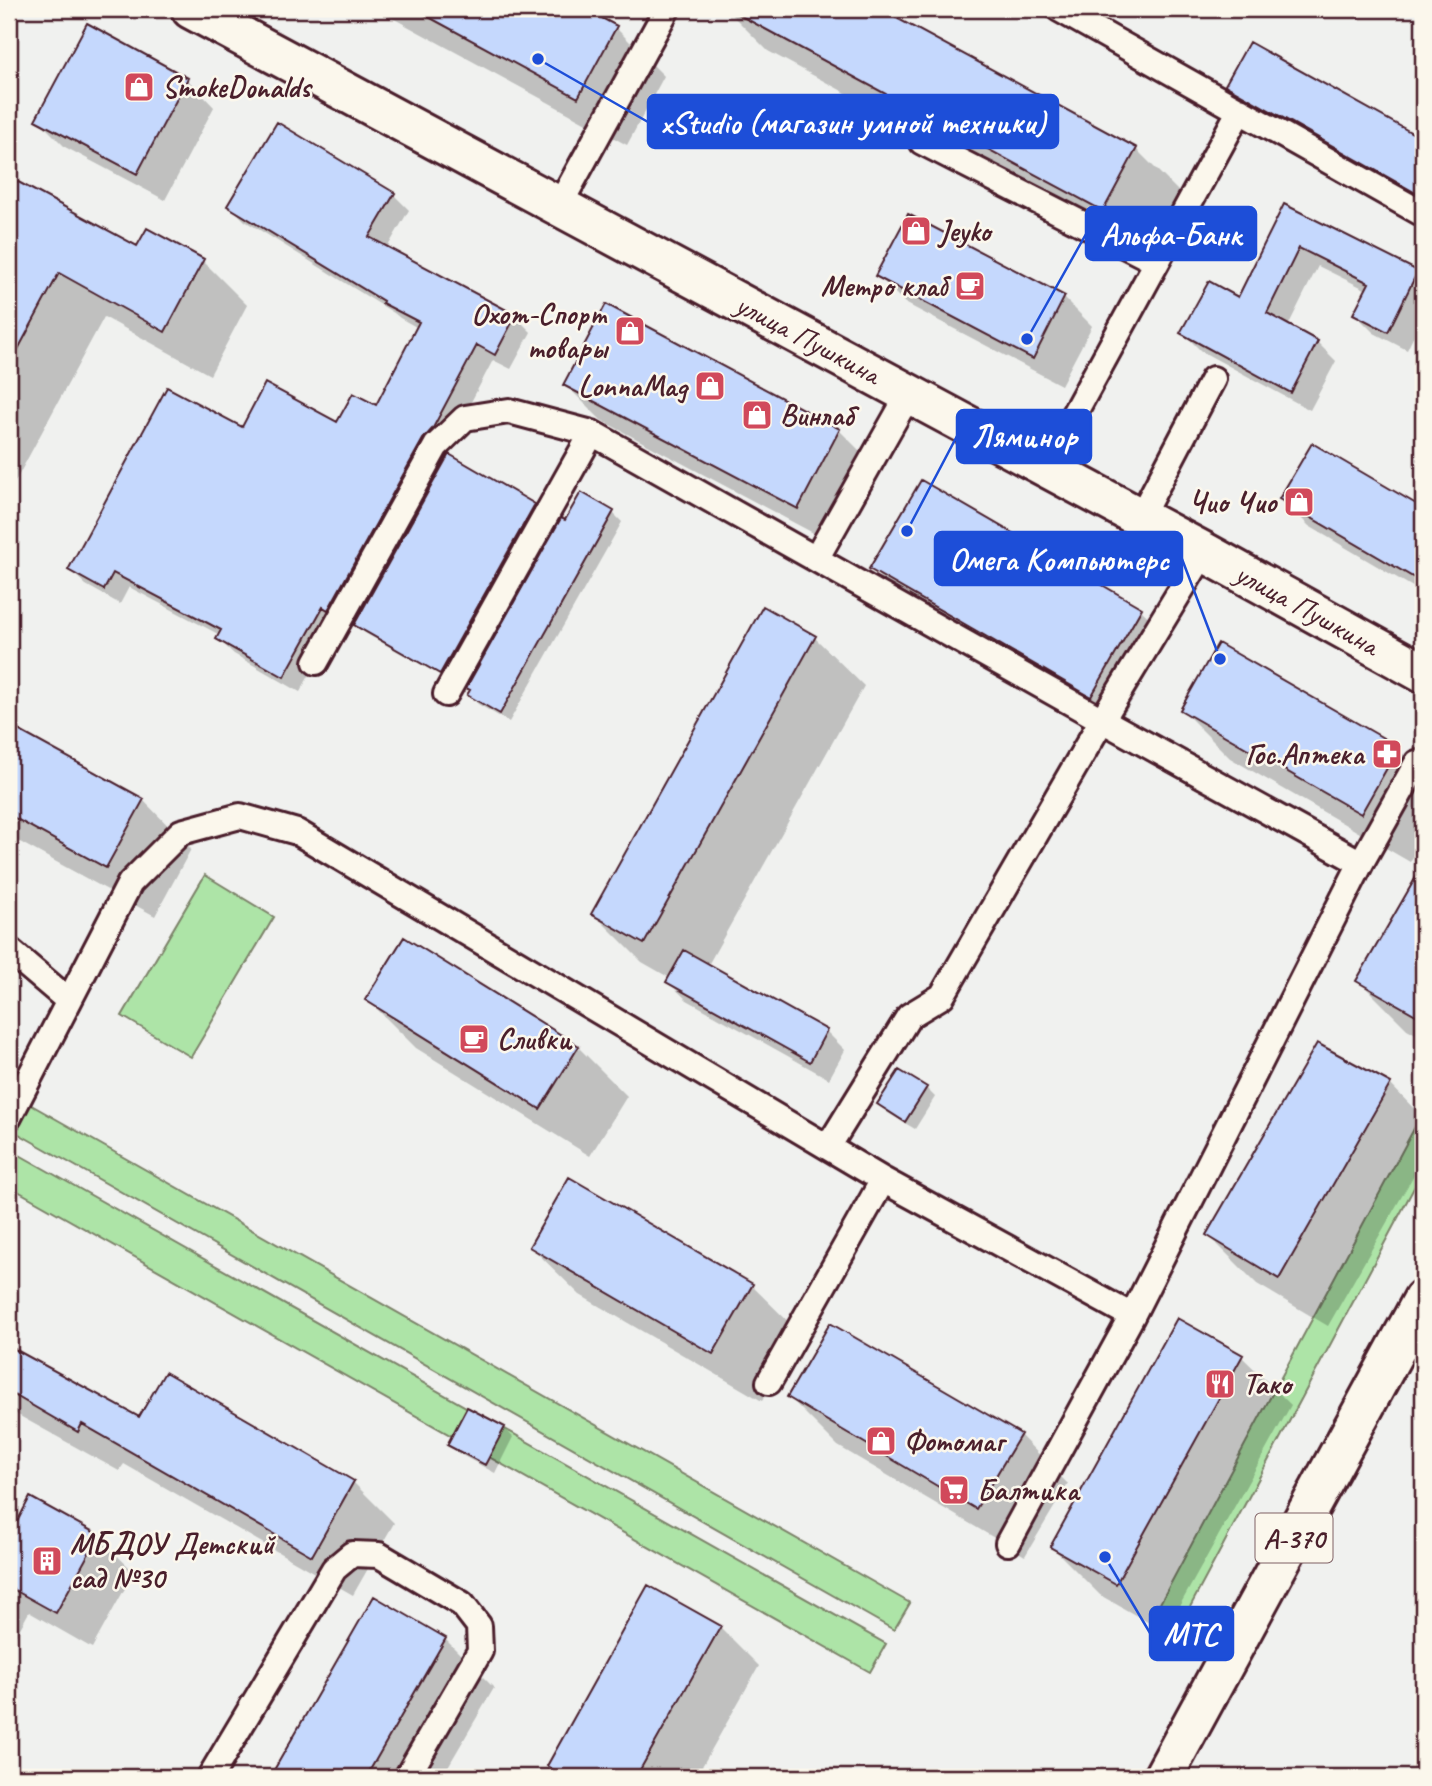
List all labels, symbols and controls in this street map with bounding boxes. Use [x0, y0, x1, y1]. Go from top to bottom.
place label: SmokeDonalds [162, 68, 314, 106]
shop icon: SmokeDonalds [122, 70, 156, 104]
callout: xStudio (магазин умной техники) [648, 95, 1058, 148]
text: xStudio (магазин умной техники) [660, 102, 1048, 143]
callout: Альфа-Банк [1086, 207, 1256, 260]
place label: Jeyko [937, 212, 994, 250]
shop icon: Jeyko [899, 214, 933, 248]
text: Альфа-Банк [1100, 214, 1244, 255]
place label: Метро клаб [821, 267, 952, 305]
cafe icon: Метро клаб [953, 269, 987, 303]
street label: улица Пушкина [727, 284, 889, 394]
place label: Охот-Спорт товары [471, 295, 609, 367]
shop icon: Охот-Спорт товары [613, 314, 647, 348]
place label: LonnaMag [578, 367, 689, 405]
shop icon: LonnaMag [693, 369, 727, 403]
place label: Винлаб [780, 396, 860, 434]
shop icon: Винлаб [740, 398, 774, 432]
callout: Ляминор [957, 410, 1091, 463]
text: Ляминор [971, 416, 1080, 457]
place label: Чио Чио [1188, 483, 1278, 521]
shop icon: Чио Чио [1282, 485, 1316, 519]
callout: Омега Компьютерс [935, 532, 1182, 585]
text: Омега Компьютерс [949, 539, 1170, 580]
street label: улица Пушкина [1227, 553, 1388, 665]
place label: Гос.Аптека [1246, 735, 1366, 773]
pharmacy icon: Гос.Аптека [1370, 737, 1404, 771]
place label: Сливки [497, 1020, 573, 1058]
cafe icon: Сливки [457, 1022, 491, 1056]
place label: Тако [1243, 1365, 1294, 1403]
restaurant icon: Тако [1203, 1367, 1237, 1401]
place label: Фотомаг [904, 1422, 1007, 1460]
shop icon: Фотомаг [864, 1424, 898, 1458]
place label: Балтика [977, 1471, 1082, 1509]
supermarket icon: Балтика [937, 1473, 971, 1507]
road number: А-370 [1256, 1514, 1332, 1562]
place label: МБДОУ Детский сад №30 [70, 1525, 276, 1597]
building icon: МБДОУ Детский сад №30 [30, 1544, 64, 1578]
callout: МТС [1150, 1607, 1233, 1660]
text: МТС [1163, 1614, 1222, 1655]

